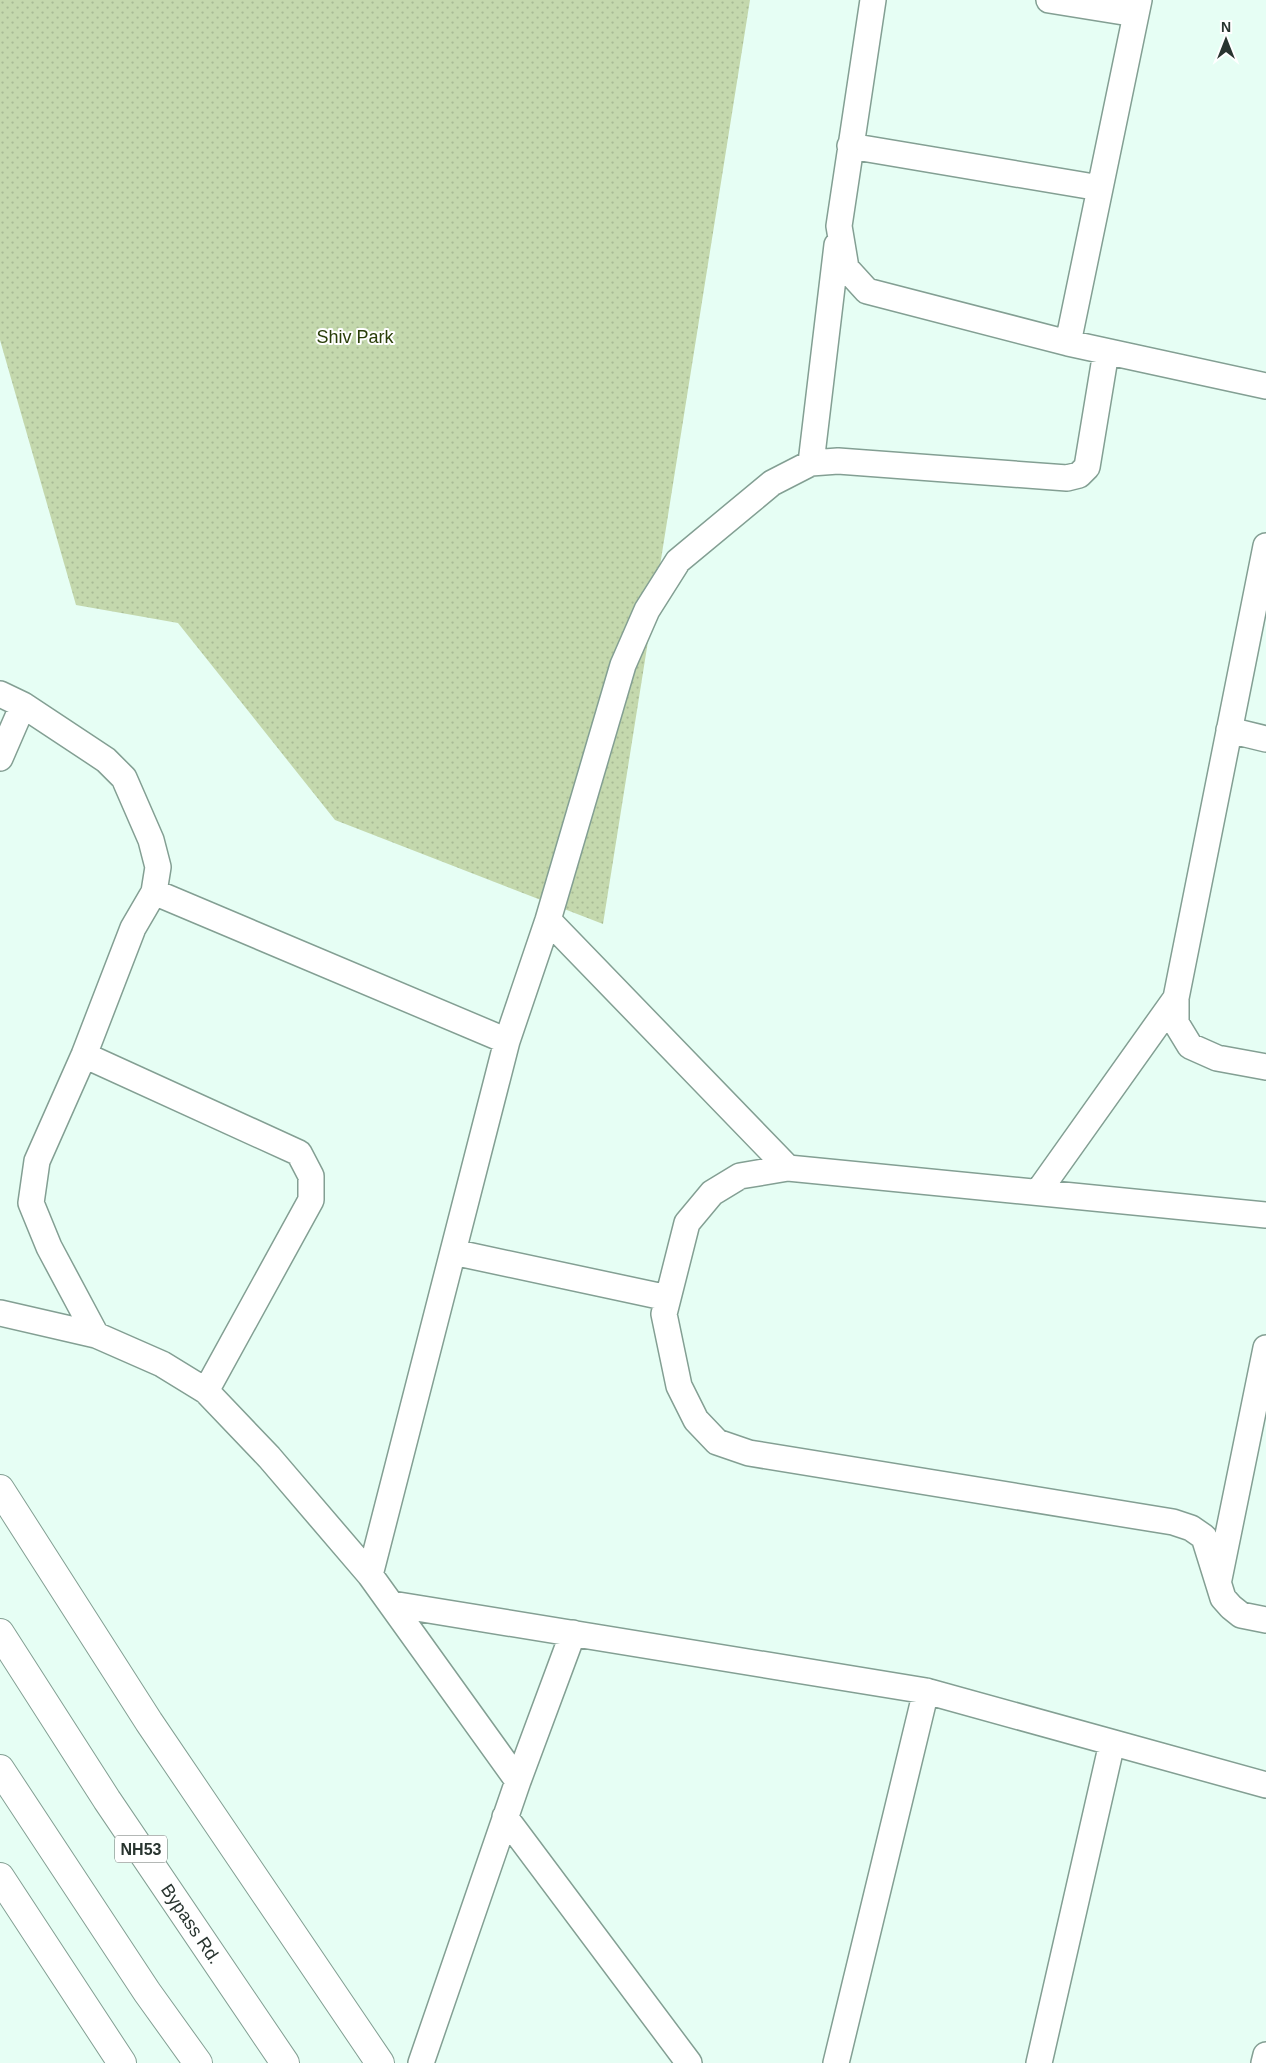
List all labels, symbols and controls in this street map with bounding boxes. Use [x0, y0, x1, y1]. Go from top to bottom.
north arrow [1201, 15, 1251, 65]
text: N [1221, 19, 1231, 35]
park label: Shiv Park [316, 327, 395, 347]
road number: NH53 [115, 1836, 167, 1862]
street label: Bypass Rd. [157, 1880, 225, 1968]

